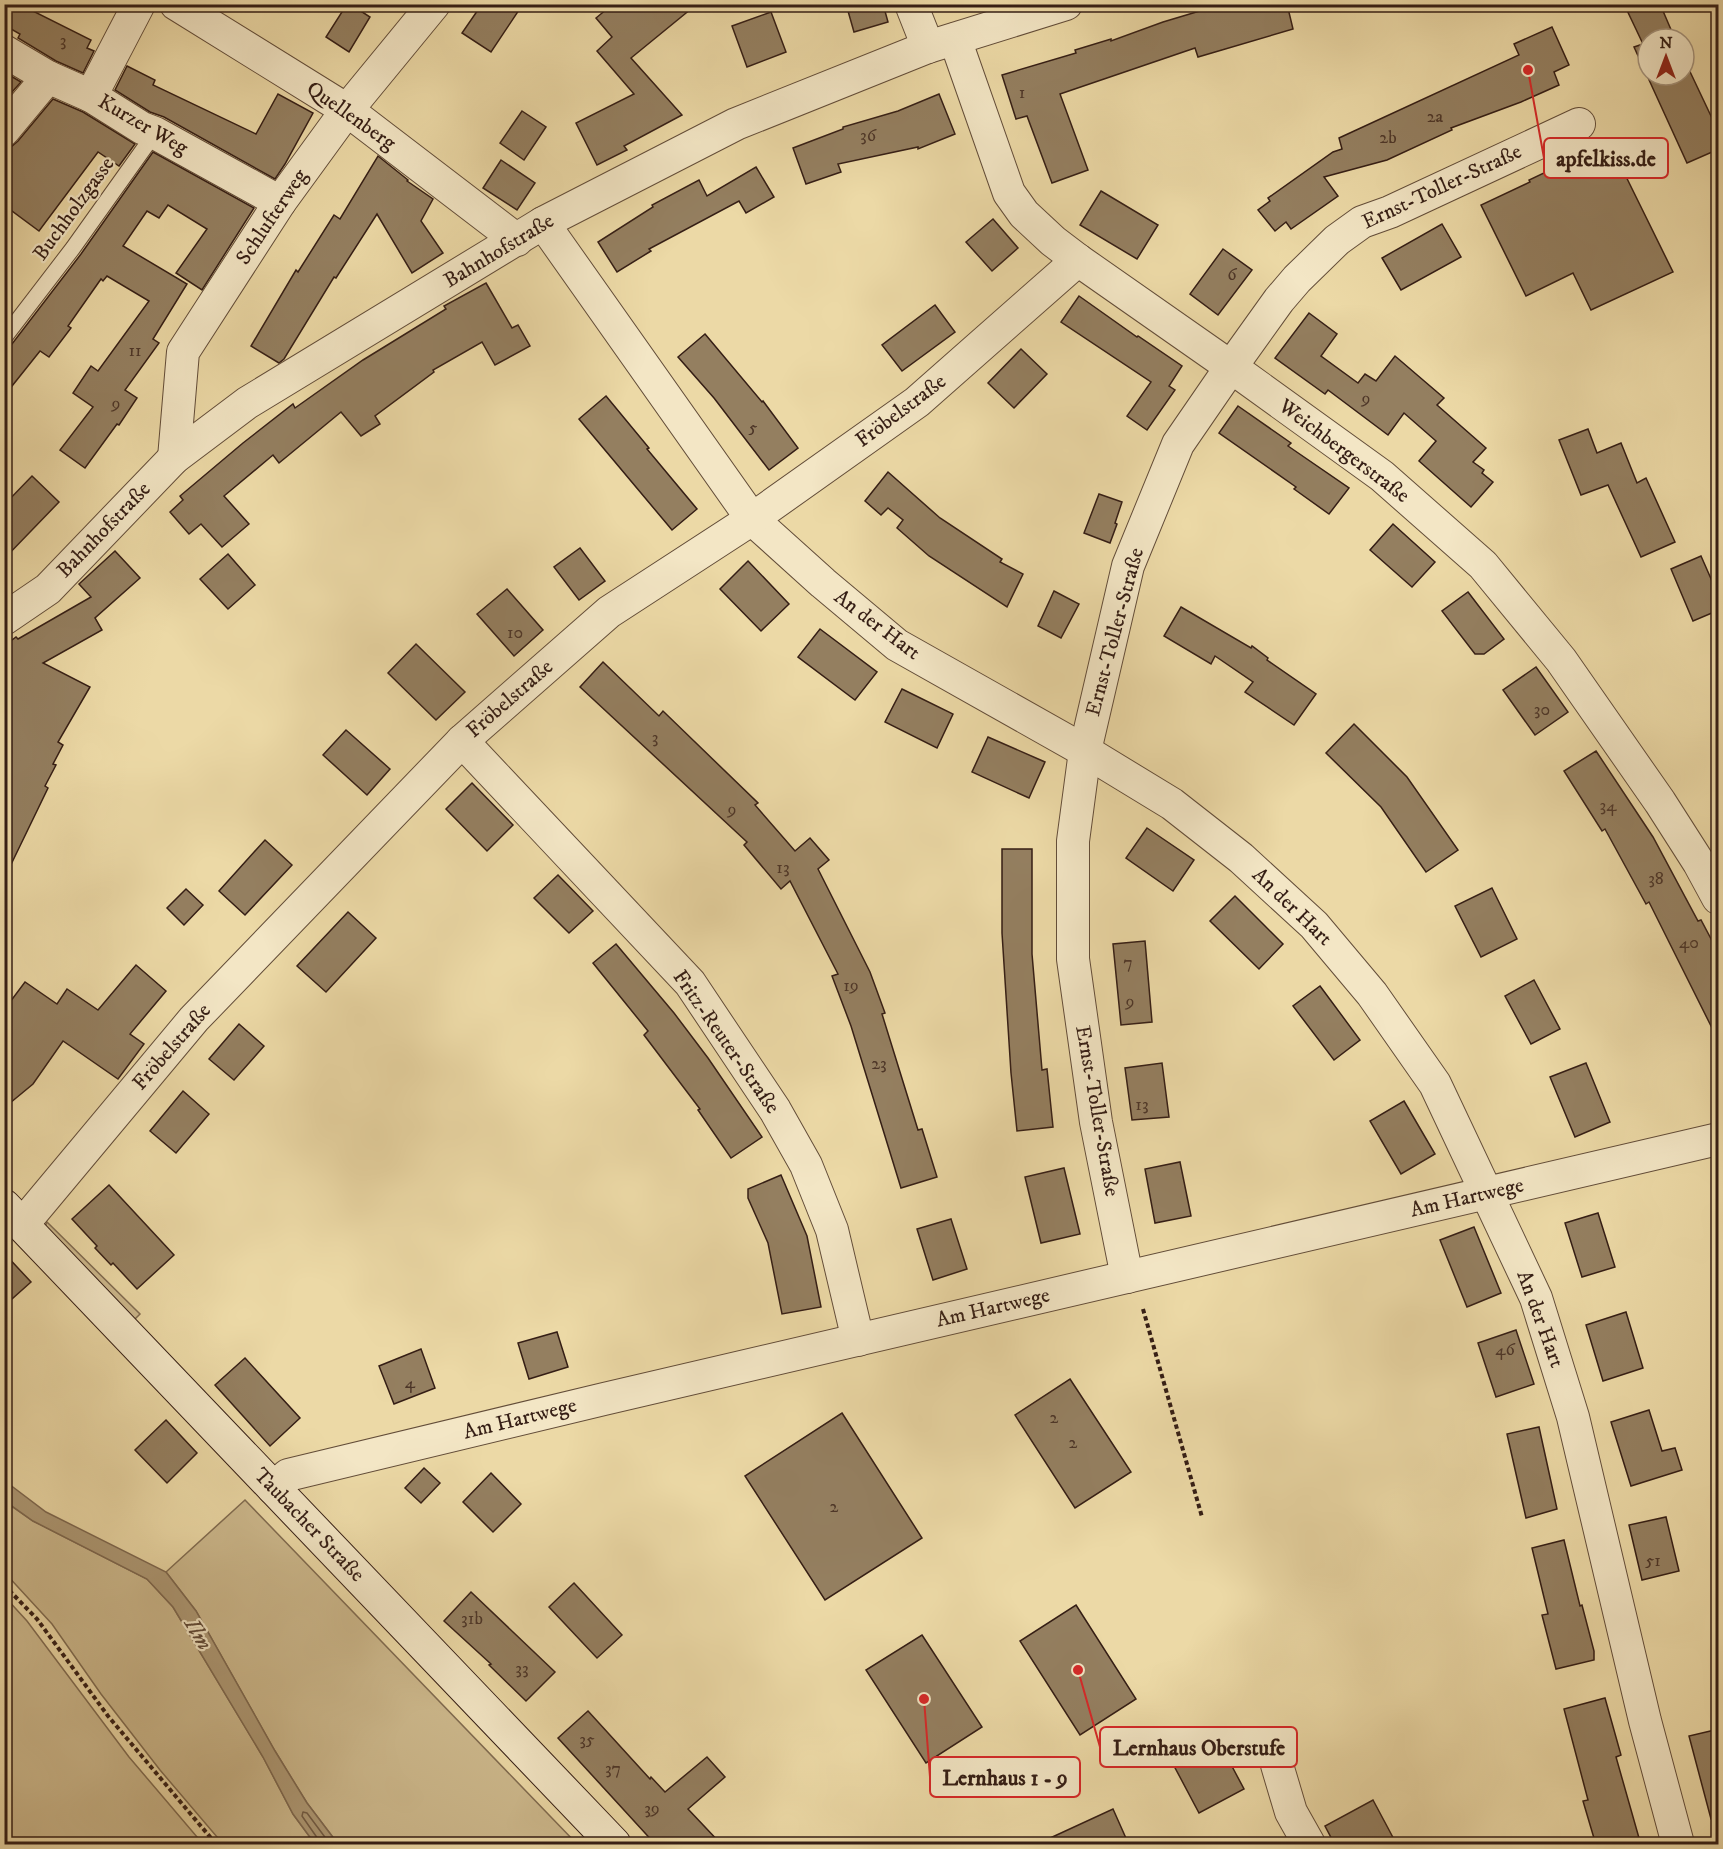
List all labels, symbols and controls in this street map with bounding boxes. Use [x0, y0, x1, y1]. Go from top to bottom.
north arrow [1636, 27, 1696, 87]
house number: 3 [60, 30, 66, 52]
text: N [1659, 33, 1673, 53]
street label: Quellenberg [301, 76, 401, 157]
house number: 1 [1019, 82, 1025, 104]
street label: Kurzer Weg [93, 89, 193, 162]
house number: 2a [1427, 106, 1444, 128]
house number: 36 [860, 125, 877, 147]
house number: 2b [1379, 127, 1397, 149]
callout: apfelkiss.de [1544, 138, 1668, 178]
street label: Ernst-Toller-Straße [1358, 139, 1526, 235]
text: apfelkiss.de [1556, 146, 1656, 173]
street label: Buchholzgasse [28, 152, 121, 266]
street label: Schlufterweg [230, 164, 314, 270]
street label: Bahnhofstraße [439, 208, 559, 294]
house number: 6 [1227, 264, 1237, 286]
house number: 11 [128, 340, 142, 362]
street label: Fröbelstraße [851, 368, 952, 453]
house number: 9 [1361, 388, 1370, 410]
house number: 9 [111, 393, 120, 415]
street label: Weichbergerstraße [1273, 393, 1415, 509]
house number: 5 [749, 417, 758, 439]
street label: Bahnhofstraße [52, 476, 157, 584]
street label: Ernst-Toller-Straße [1080, 545, 1150, 719]
street label: An der Hart [829, 584, 926, 666]
house number: 10 [507, 622, 523, 644]
street label: Fröbelstraße [461, 654, 559, 744]
house number: 30 [1534, 699, 1550, 721]
house number: 3 [652, 727, 658, 749]
house number: 34 [1599, 795, 1617, 817]
house number: 9 [727, 799, 736, 821]
house number: 13 [776, 857, 790, 879]
street label: An der Hart [1246, 862, 1338, 952]
house number: 38 [1648, 868, 1664, 890]
house number: 40 [1679, 932, 1699, 954]
house number: 7 [1123, 952, 1133, 974]
street label: Fritz-Reuter-Straße [667, 965, 785, 1119]
house number: 19 [843, 975, 859, 997]
house number: 9 [1125, 991, 1134, 1013]
street label: Fröbelstraße [127, 998, 217, 1096]
street label: Ernst-Toller-Straße [1069, 1023, 1125, 1199]
house number: 23 [871, 1053, 887, 1075]
house number: 13 [1135, 1094, 1149, 1116]
street label: Am Hartwege [1408, 1172, 1527, 1224]
street label: An der Hart [1510, 1267, 1570, 1371]
street label: Am Hartwege [934, 1282, 1053, 1334]
house number: 46 [1495, 1339, 1515, 1361]
house number: 4 [405, 1372, 416, 1394]
street label: Am Hartwege [461, 1392, 580, 1446]
house number: 2 [1050, 1407, 1059, 1429]
house number: 2 [1069, 1432, 1078, 1454]
street label: Taubacher Straße [248, 1462, 370, 1588]
house number: 2 [830, 1496, 839, 1518]
house number: 51 [1645, 1550, 1661, 1572]
house number: 31b [461, 1608, 483, 1630]
water label: Ilm [177, 1611, 218, 1655]
house number: 33 [515, 1658, 529, 1680]
callout: Lernhaus Oberstufe [1100, 1727, 1297, 1767]
house number: 35 [579, 1729, 595, 1751]
text: Lernhaus Oberstufe [1113, 1735, 1285, 1762]
callout: Lernhaus 1 - 9 [930, 1757, 1080, 1797]
house number: 37 [605, 1758, 621, 1780]
text: Lernhaus 1 - 9 [942, 1765, 1068, 1792]
house number: 39 [644, 1798, 660, 1820]

